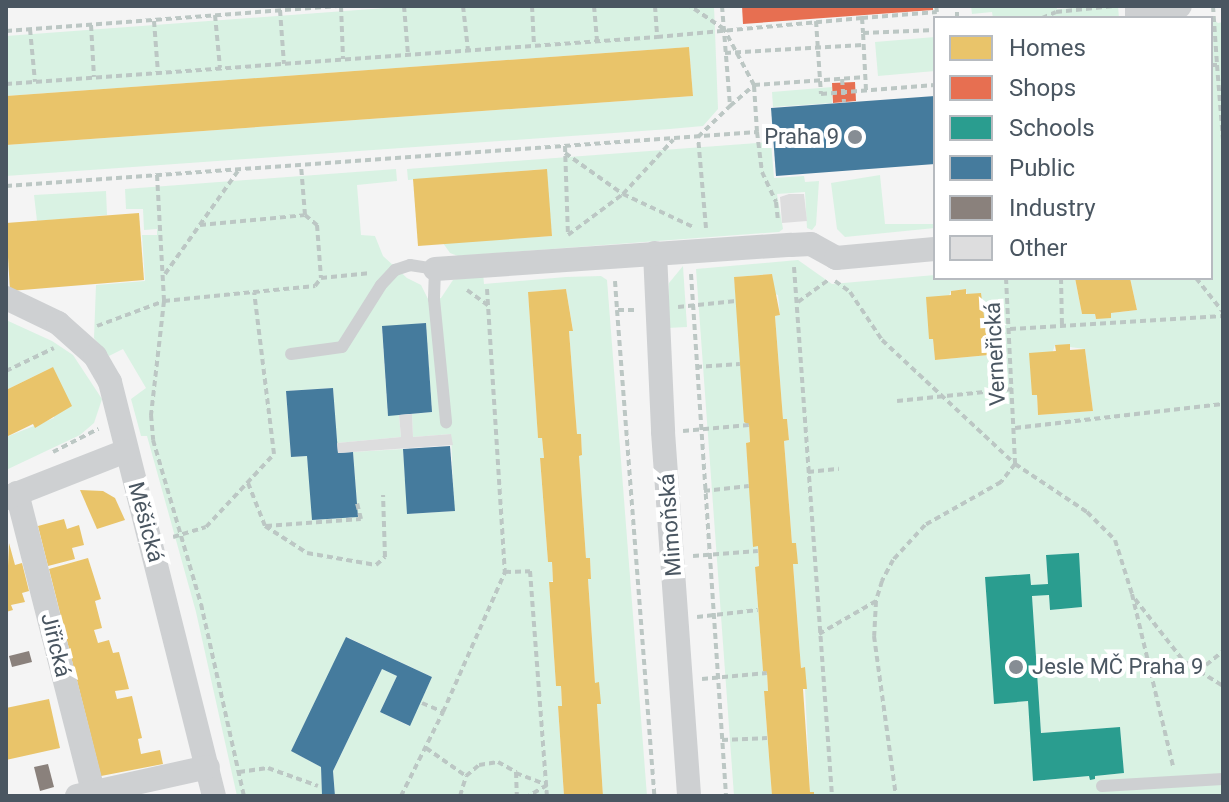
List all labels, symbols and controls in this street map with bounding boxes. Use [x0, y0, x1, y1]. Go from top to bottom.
legend [933, 16, 1213, 280]
text: Homes [1009, 34, 1086, 62]
text: Shops [1009, 74, 1076, 102]
text: Schools [1009, 114, 1095, 142]
place label: Praha 9 [764, 124, 839, 150]
marker: Praha 9 [846, 128, 864, 146]
text: Public [1009, 154, 1075, 182]
text: Industry [1009, 194, 1095, 222]
text: Other [1009, 234, 1067, 262]
street label: Verneřická [979, 301, 1011, 407]
street label: Mimoňská [653, 473, 687, 577]
street label: Měšická [123, 479, 169, 565]
street label: Jiřická [35, 610, 77, 680]
place label: Jesle MČ Praha 9 [1032, 654, 1203, 680]
marker: Jesle MČ Praha 9 [1007, 658, 1025, 676]

